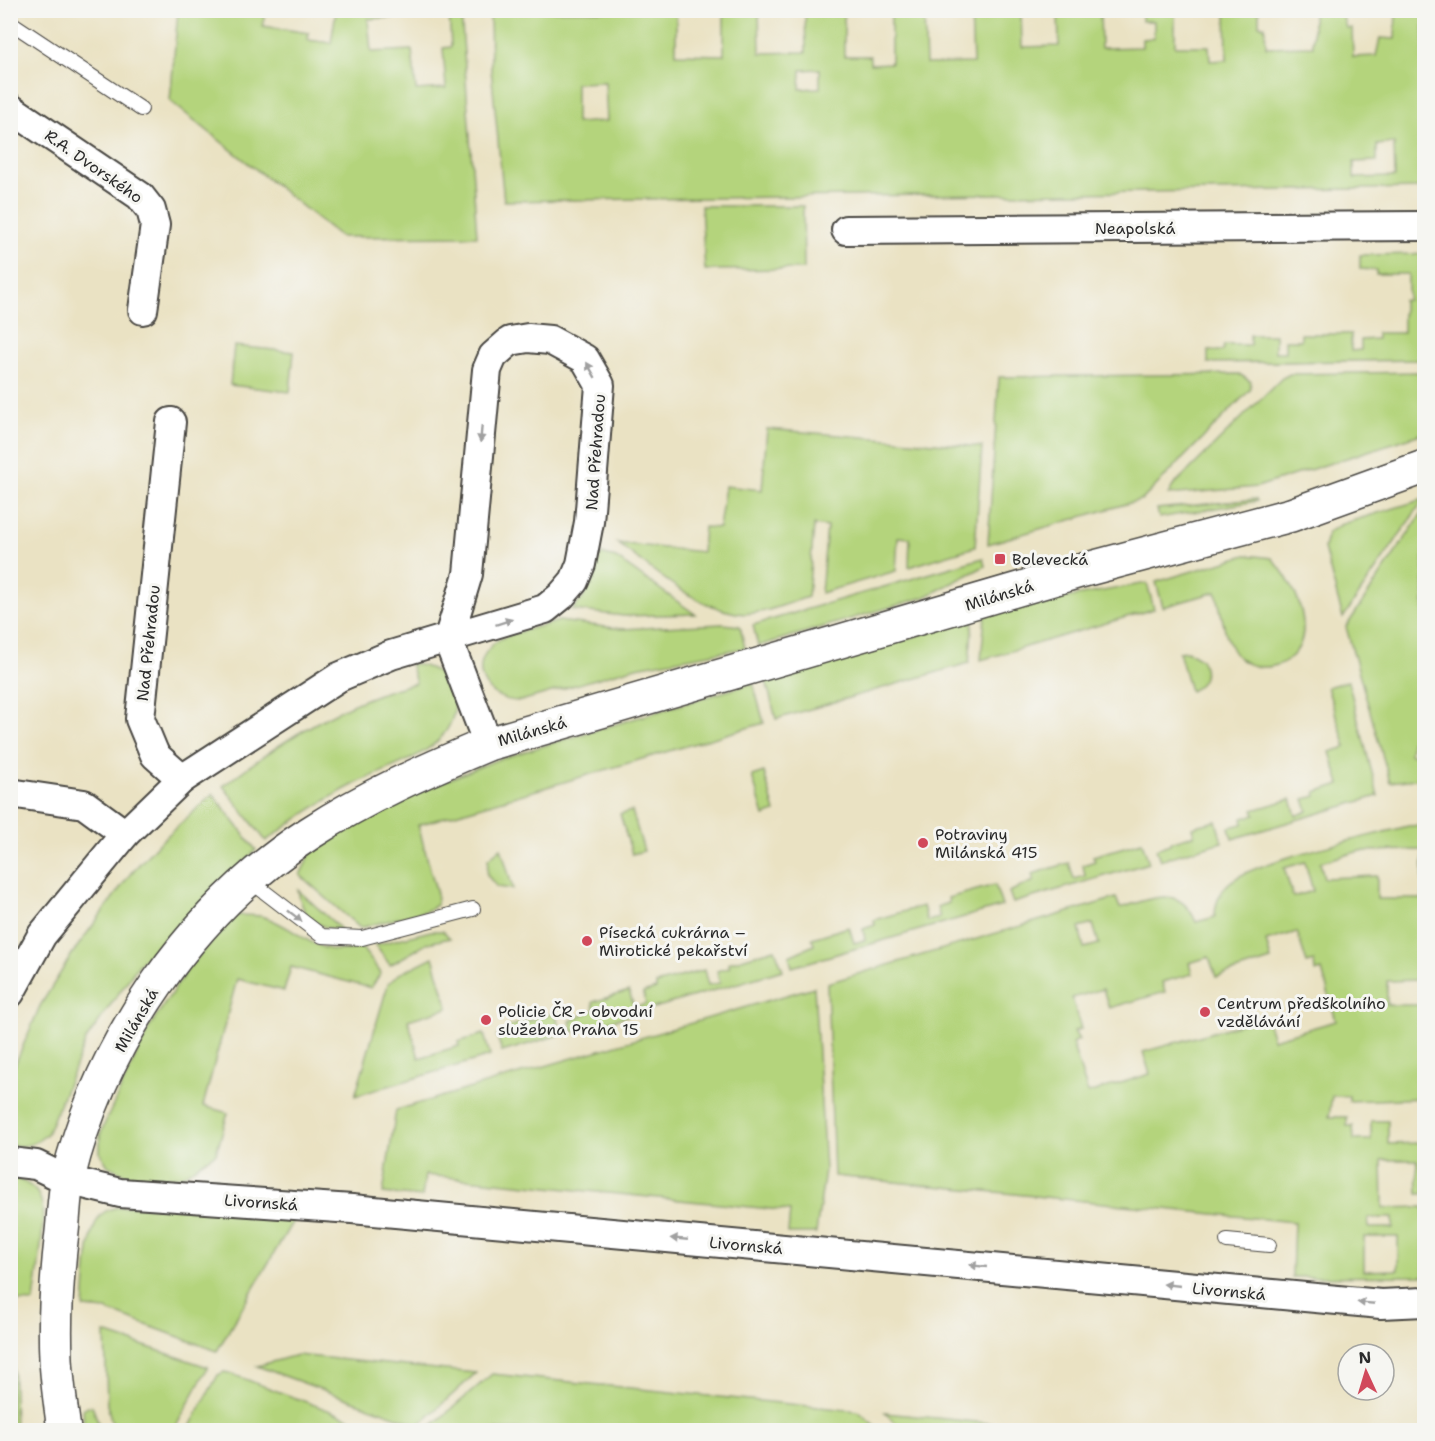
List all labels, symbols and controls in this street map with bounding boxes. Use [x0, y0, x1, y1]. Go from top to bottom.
street label: R.A. Dvorského [41, 125, 147, 208]
street label: Neapolská [1095, 218, 1175, 239]
one-way arrow [586, 361, 596, 378]
street label: Nad Přehradou [581, 393, 610, 511]
one-way arrow [476, 425, 486, 444]
place label: Bolevecká [1012, 549, 1088, 570]
marker: Bolevecká [993, 552, 1007, 566]
street label: Milánská [962, 575, 1036, 616]
street label: Nad Přehradou [132, 584, 165, 702]
one-way arrow [495, 617, 513, 627]
street label: Milánská [495, 712, 569, 751]
place label: Potraviny Milánská 415 [935, 824, 1038, 863]
marker: Potraviny Milánská 415 [916, 836, 930, 850]
one-way arrow [288, 909, 303, 921]
place label: Písecká cukrárna – Mirotické pekařství [599, 922, 748, 961]
marker: Písecká cukrárna – Mirotické pekařství [580, 934, 594, 948]
street label: Milánská [110, 984, 163, 1056]
place label: Centrum předškolního vzdělávání [1217, 993, 1386, 1032]
place label: Policie ČR - obvodní služebna Praha 15 [498, 1001, 653, 1040]
marker: Centrum předškolního vzdělávání [1198, 1005, 1212, 1019]
marker: Policie ČR - obvodní služebna Praha 15 [479, 1013, 493, 1027]
street label: Livornská [223, 1189, 299, 1216]
street label: Livornská [708, 1232, 784, 1259]
one-way arrow [669, 1234, 688, 1244]
one-way arrow [968, 1261, 987, 1271]
street label: Livornská [1191, 1278, 1267, 1305]
one-way arrow [1162, 1280, 1181, 1290]
one-way arrow [1357, 1298, 1376, 1307]
north arrow [1336, 1342, 1396, 1402]
text: N [1358, 1347, 1372, 1368]

